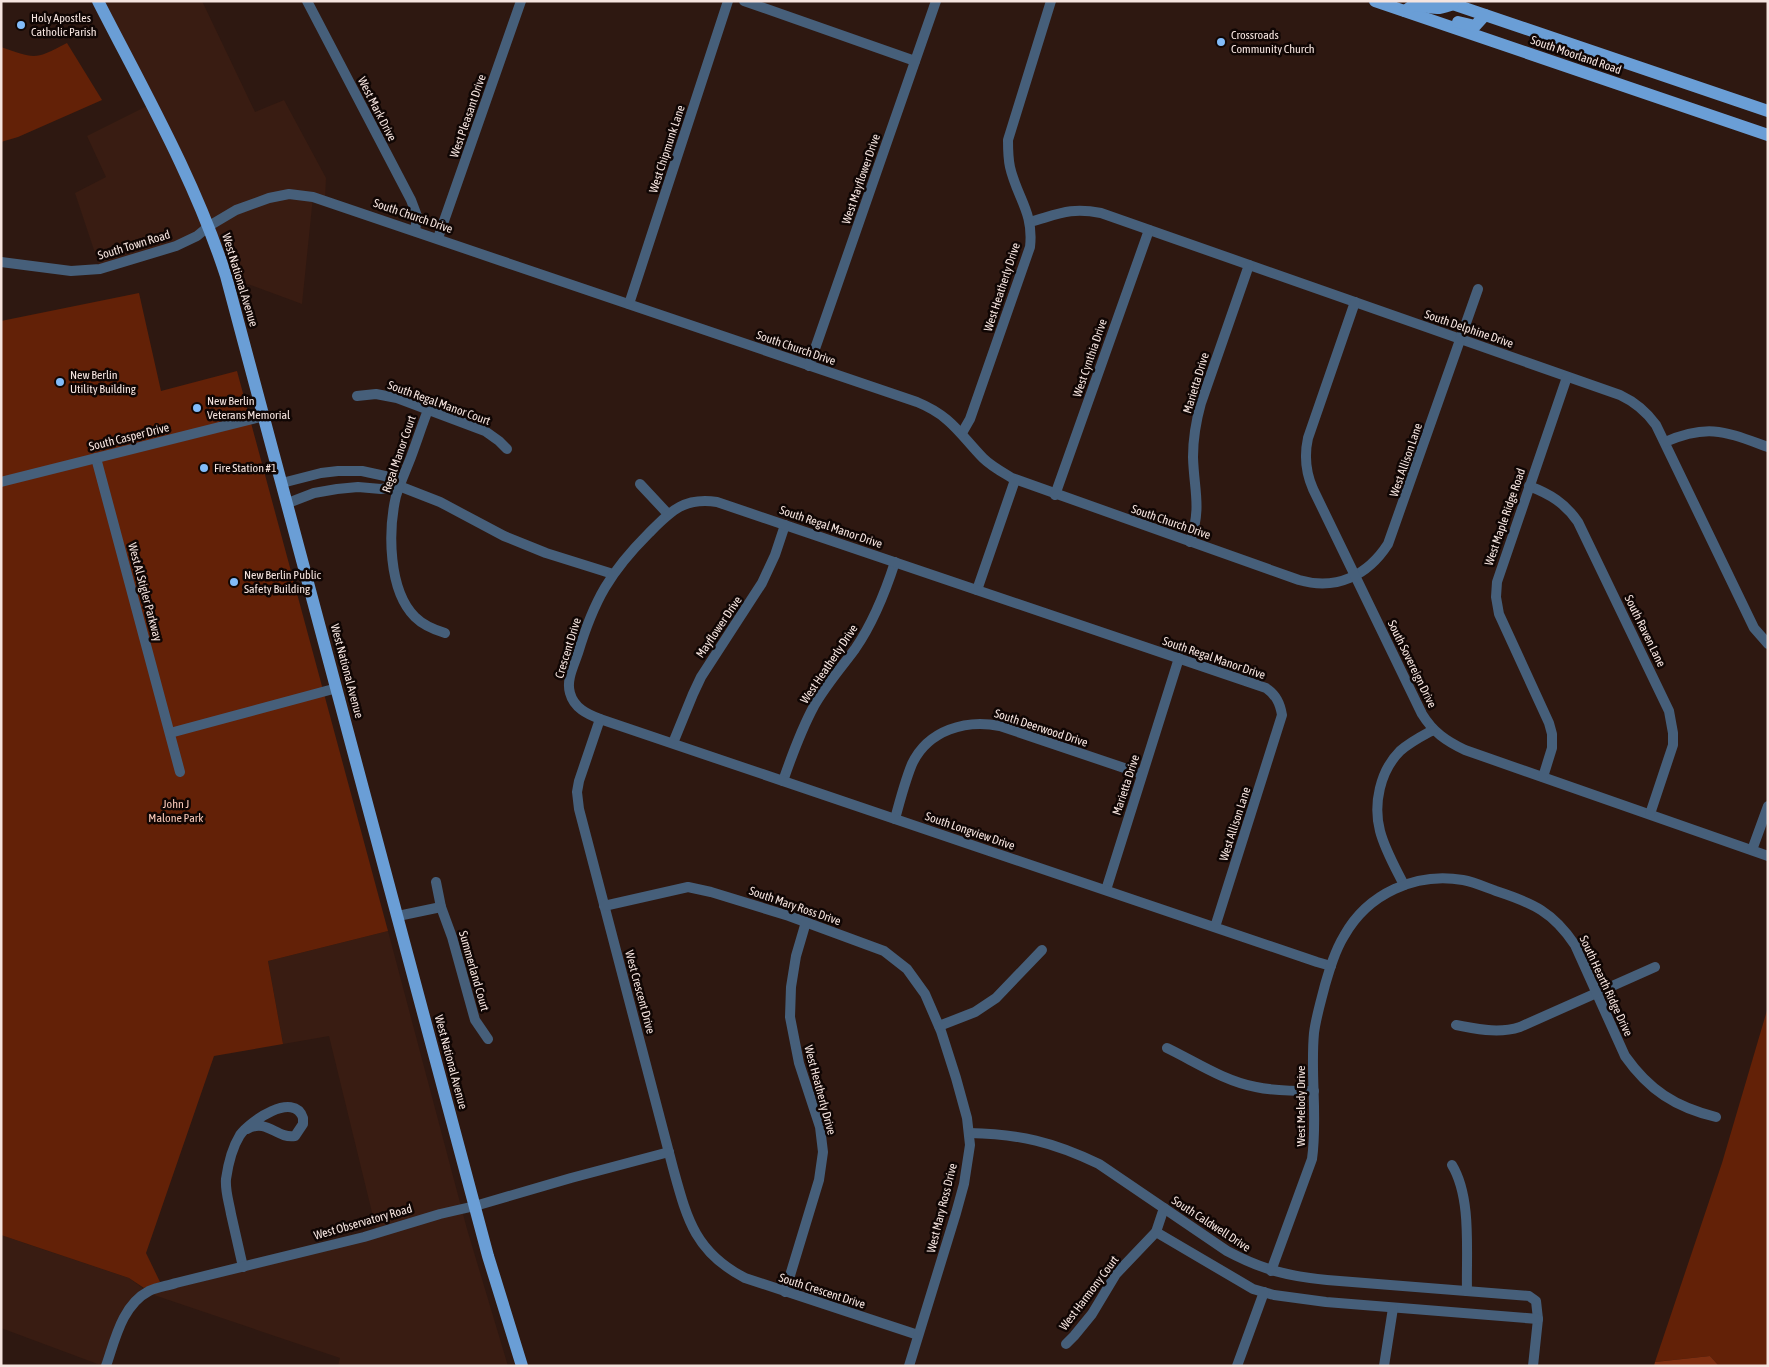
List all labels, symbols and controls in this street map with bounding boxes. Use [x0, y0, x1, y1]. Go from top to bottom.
place label: Holy Apostles Catholic Parish [31, 11, 97, 39]
marker: Holy Apostles Catholic Parish [15, 19, 27, 31]
place label: Crossroads Community Church [1231, 28, 1315, 56]
street label: South Moorland Road [1529, 33, 1623, 77]
marker: Crossroads Community Church [1215, 36, 1227, 48]
street label: West Pleasant Drive [447, 73, 489, 159]
street label: West Mark Drive [355, 74, 399, 144]
street label: West Chipmunk Lane [646, 103, 688, 195]
street label: West Mayflower Drive [839, 132, 883, 226]
street label: South Church Drive [371, 196, 455, 236]
street label: South Town Road [96, 227, 172, 263]
street label: West National Avenue [219, 232, 261, 328]
street label: West Heatherly Drive [981, 241, 1023, 333]
street label: South Delphine Drive [1423, 307, 1515, 351]
street label: West Cynthia Drive [1070, 317, 1110, 399]
street label: South Church Drive [754, 328, 838, 368]
street label: Marietta Drive [1180, 351, 1212, 415]
place label: New Berlin Utility Building [70, 368, 137, 396]
marker: New Berlin Utility Building [54, 376, 66, 388]
street label: South Regal Manor Court [386, 378, 493, 428]
place label: New Berlin Veterans Memorial [207, 394, 291, 422]
marker: New Berlin Veterans Memorial [191, 402, 203, 414]
street label: Regal Manor Court [379, 413, 419, 494]
street label: South Casper Drive [87, 420, 171, 454]
street label: West Allison Lane [1387, 421, 1425, 499]
place label: Fire Station #1 [214, 461, 277, 475]
marker: Fire Station #1 [198, 462, 210, 474]
street label: West Maple Ridge Road [1482, 467, 1528, 567]
street label: South Church Drive [1129, 502, 1213, 542]
street label: South Regal Manor Drive [778, 503, 884, 551]
street label: West Al Stigler Parkway [125, 541, 165, 643]
place label: New Berlin Public Safety Building [244, 568, 322, 596]
marker: New Berlin Public Safety Building [228, 576, 240, 588]
street label: Mayflower Drive [693, 593, 745, 661]
street label: South Raven Lane [1622, 593, 1668, 669]
street label: Crescent Drive [552, 616, 584, 680]
street label: South Sovereign Drive [1385, 618, 1439, 710]
street label: West National Avenue [328, 622, 366, 720]
street label: West Heatherly Drive [797, 622, 861, 706]
street label: South Regal Manor Drive [1161, 634, 1267, 682]
street label: South Deerwood Drive [992, 706, 1090, 750]
street label: Marietta Drive [1110, 753, 1142, 817]
street label: West Allison Lane [1216, 785, 1254, 863]
park label: John J Malone Park [148, 797, 204, 825]
street label: South Longview Drive [923, 809, 1017, 853]
street label: South Mary Ross Drive [747, 884, 843, 928]
street label: Summerland Court [456, 929, 492, 1013]
street label: South Hearth Ridge Drive [1577, 933, 1635, 1039]
street label: West Crescent Drive [622, 949, 658, 1035]
street label: West National Avenue [432, 1013, 470, 1111]
street label: West Heatherly Drive [801, 1044, 839, 1136]
street label: West Melody Drive [1294, 1066, 1308, 1146]
street label: West Mary Ross Drive [924, 1162, 960, 1254]
street label: South Caldwell Drive [1169, 1193, 1253, 1255]
street label: West Observatory Road [312, 1201, 414, 1243]
street label: West Harmony Court [1056, 1253, 1122, 1333]
street label: South Crescent Drive [777, 1270, 867, 1312]

